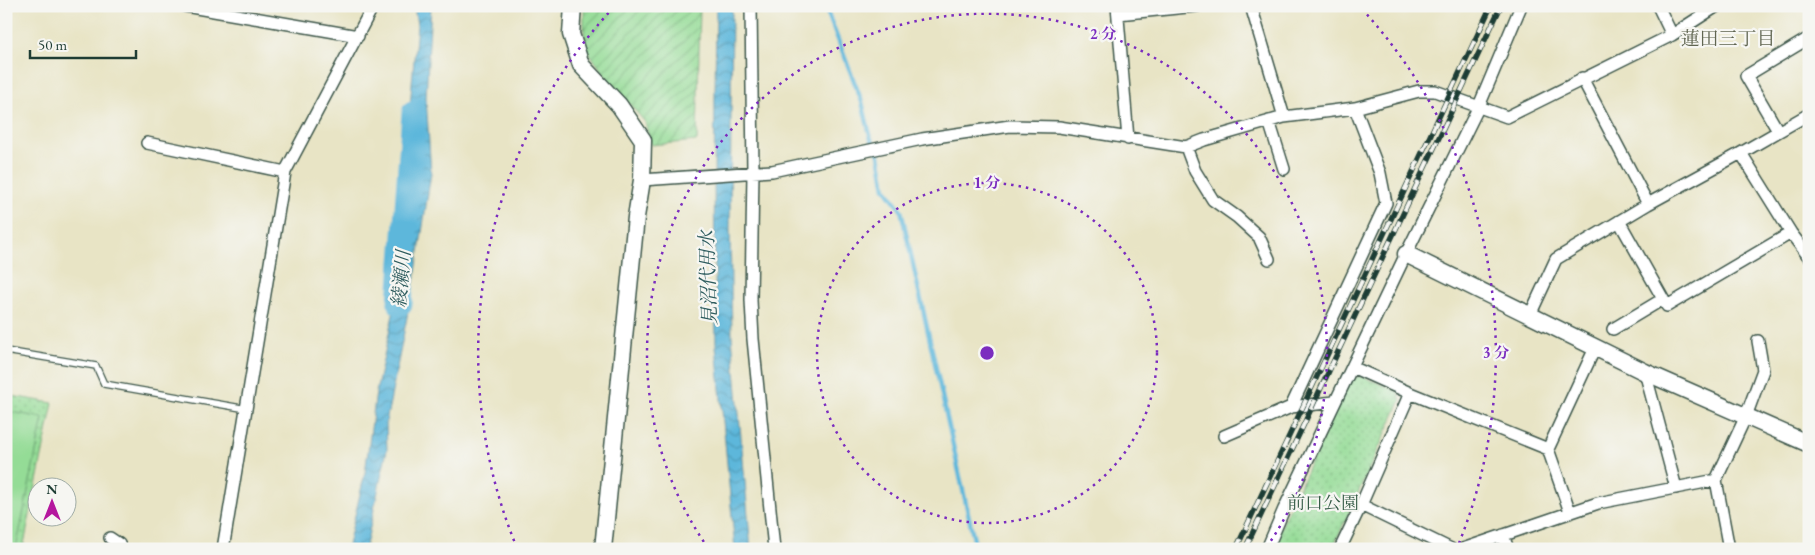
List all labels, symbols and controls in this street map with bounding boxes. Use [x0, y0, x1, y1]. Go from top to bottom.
text: 2 分 [1090, 24, 1116, 43]
district label: 蓮田三丁目 [1680, 26, 1776, 51]
scale bar [30, 28, 136, 60]
text: 50 m [38, 35, 67, 54]
text: 1 分 [974, 173, 1000, 192]
water label: 見沼代用水 [694, 228, 722, 326]
water label: 綾瀬川 [386, 248, 416, 308]
text: 3 分 [1483, 343, 1509, 362]
centre of rings [978, 344, 996, 362]
north arrow [28, 478, 78, 528]
text: N [46, 480, 58, 498]
park label: 前口公園 [1287, 491, 1359, 514]

